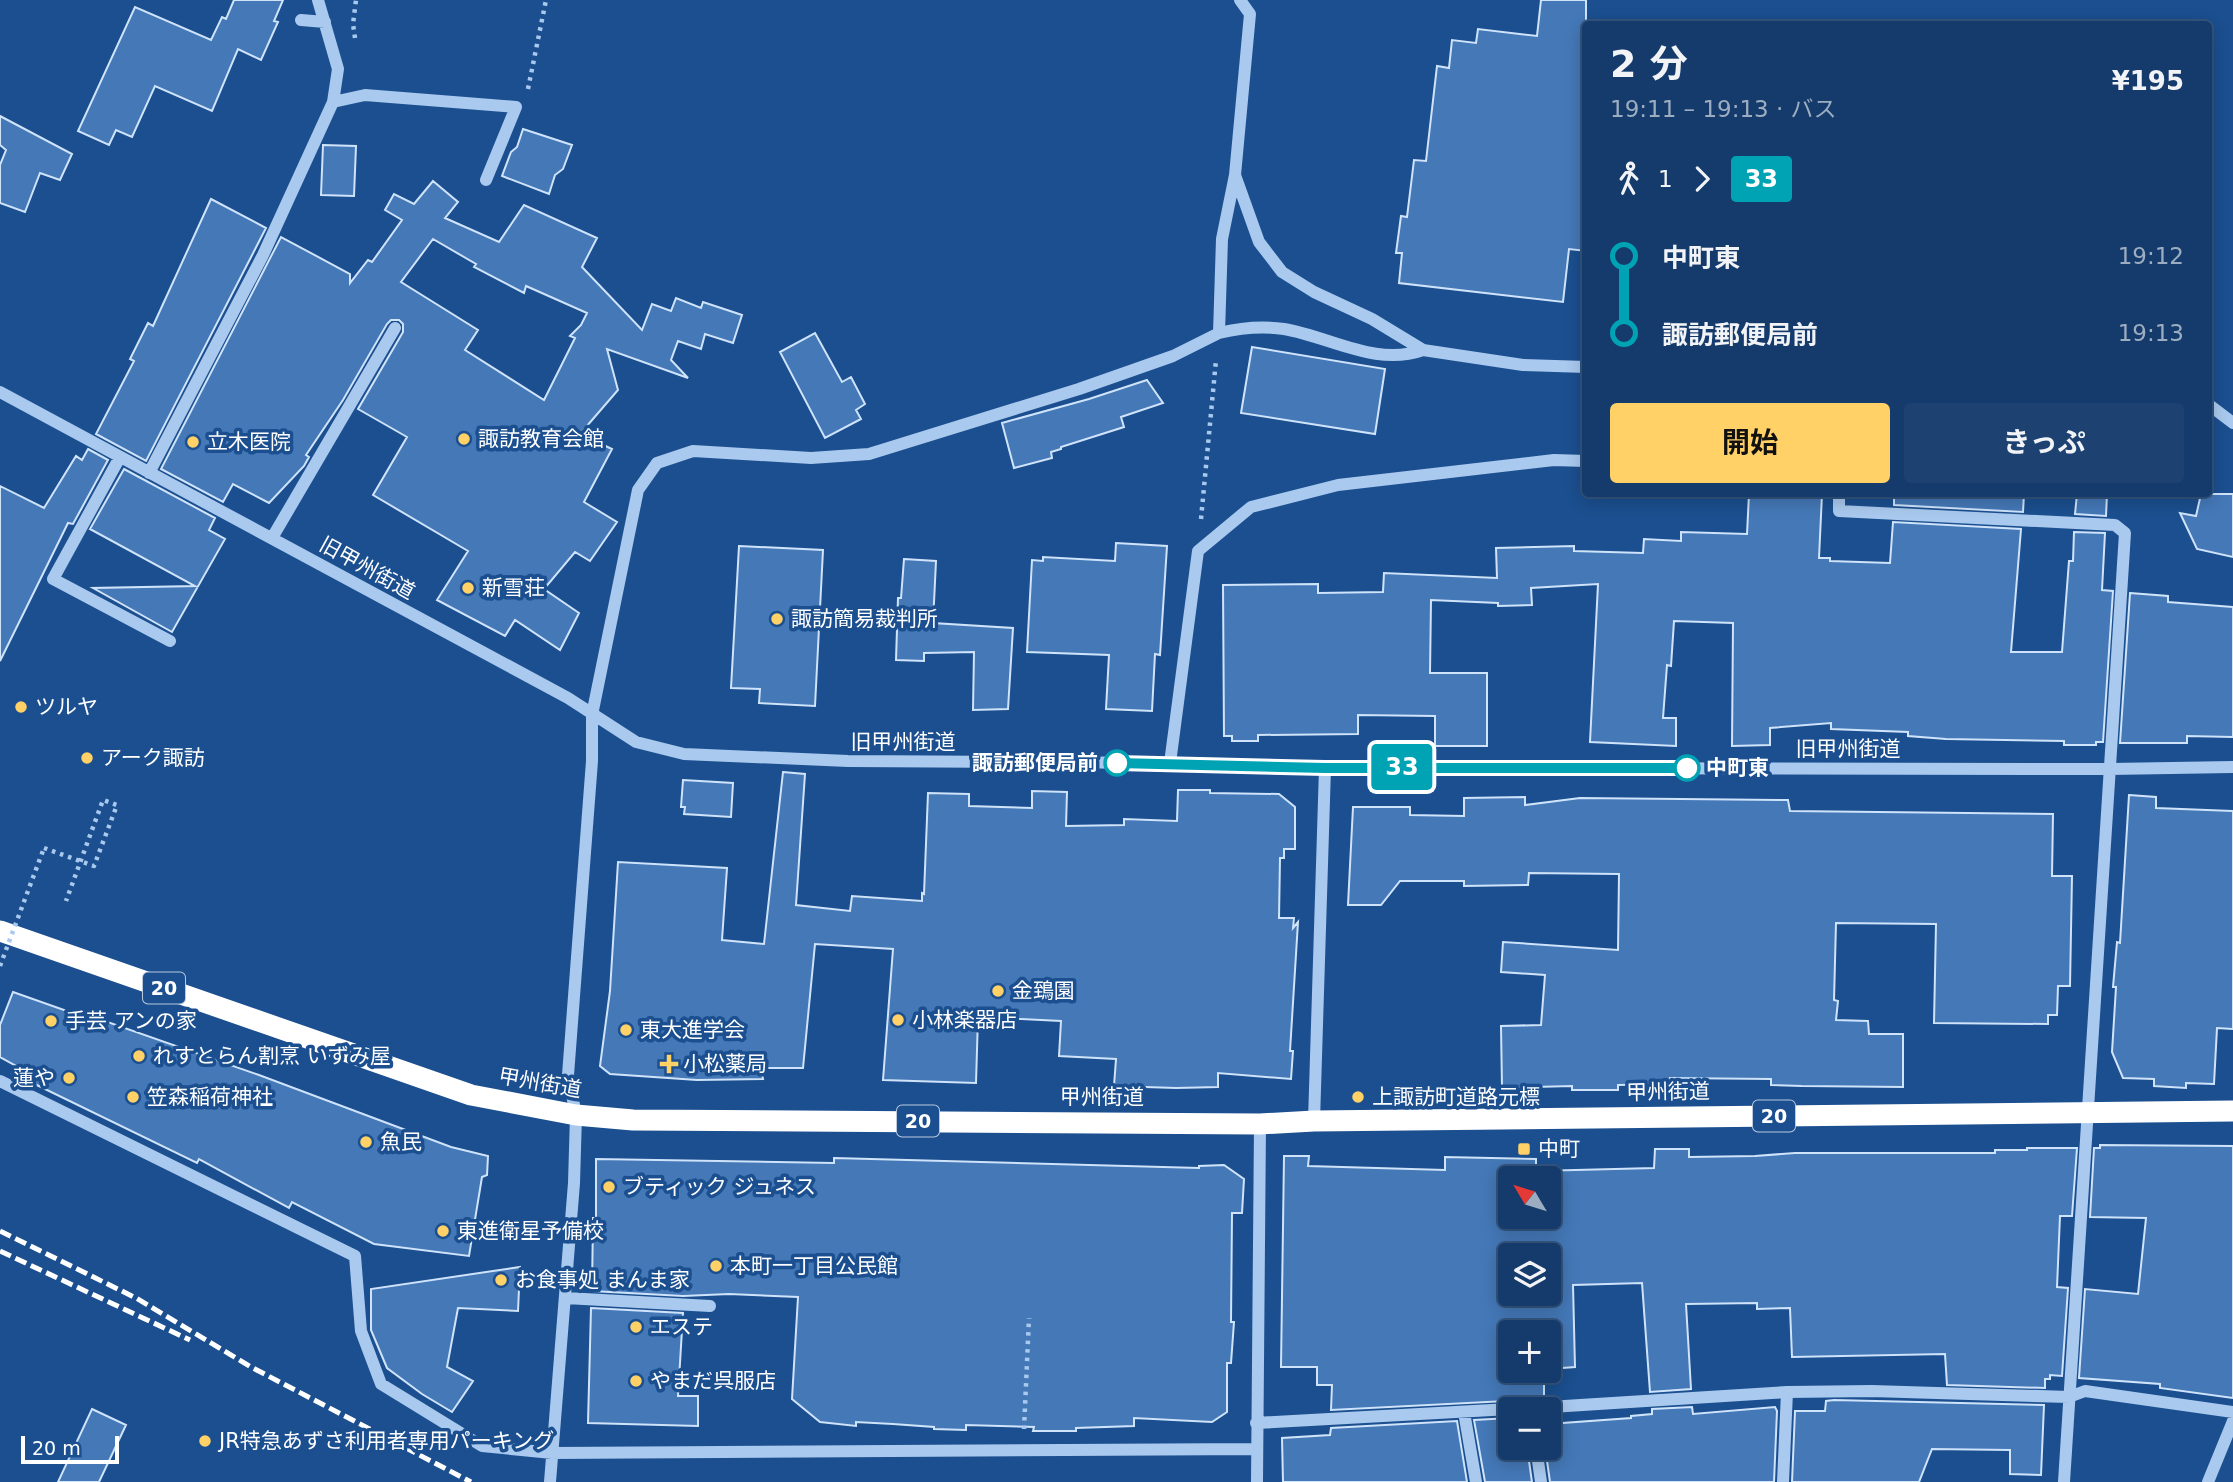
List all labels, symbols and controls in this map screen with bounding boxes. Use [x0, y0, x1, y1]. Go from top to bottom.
text: 2 分 [1610, 42, 1688, 86]
text: ¥195 [2112, 66, 2184, 96]
text: 19:11 – 19:13 · バス [1610, 96, 1837, 122]
icon: walk [1610, 160, 1648, 198]
icon: forward [1683, 160, 1721, 198]
text: 33 [1745, 165, 1778, 193]
text: 1 [1658, 166, 1673, 192]
text: 中町東 [1662, 243, 1740, 273]
text: 19:12 [2118, 243, 2184, 269]
text: 諏訪郵便局前 [1662, 320, 1818, 350]
text: 19:13 [2118, 320, 2184, 346]
button: 開始 [1610, 403, 1890, 483]
button: きっぷ [1904, 403, 2184, 483]
place label: 諏訪教育会館 [478, 427, 604, 451]
place label: 立木医院 [207, 430, 291, 454]
marker: 諏訪教育会館 [456, 431, 472, 447]
marker: 立木医院 [185, 434, 201, 450]
street label: 旧甲州街道 [315, 532, 419, 604]
place label: 新雪荘 [482, 576, 545, 600]
marker: 新雪荘 [460, 580, 476, 596]
place label: 諏訪簡易裁判所 [791, 607, 938, 631]
marker: 諏訪簡易裁判所 [769, 611, 785, 627]
place label: ツルヤ [35, 695, 98, 719]
marker: ツルヤ [13, 699, 29, 715]
street label: 旧甲州街道 [851, 730, 956, 754]
street label: 旧甲州街道 [1796, 737, 1901, 761]
line badge: 33 [1370, 744, 1434, 790]
place label: アーク諏訪 [101, 746, 205, 770]
marker: アーク諏訪 [79, 750, 95, 766]
marker: 諏訪郵便局前 [1104, 750, 1130, 776]
place label: 諏訪郵便局前 [972, 751, 1098, 775]
text: 33 [1385, 753, 1419, 781]
marker: 中町東 [1674, 755, 1700, 781]
place label: 中町東 [1706, 756, 1769, 780]
road number: 20 [143, 972, 185, 1004]
place label: 金鵄園 [1012, 979, 1075, 1003]
marker: 金鵄園 [990, 983, 1006, 999]
place label: 小林楽器店 [912, 1008, 1017, 1032]
place label: 手芸 アンの家 [65, 1009, 197, 1033]
marker: 小林楽器店 [890, 1012, 906, 1028]
marker: 手芸 アンの家 [43, 1013, 59, 1029]
place label: 東大進学会 [640, 1018, 745, 1042]
marker: 東大進学会 [618, 1022, 634, 1038]
place label: れすとらん割烹 いずみ屋 [153, 1044, 391, 1068]
marker: れすとらん割烹 いずみ屋 [131, 1048, 147, 1064]
place label: 小松薬局 [683, 1052, 767, 1076]
marker: 小松薬局 [661, 1056, 677, 1072]
street label: 甲州街道 [497, 1064, 583, 1102]
place label: 蓮や [13, 1066, 55, 1090]
marker: 蓮や [61, 1070, 77, 1086]
street label: 甲州街道 [1626, 1079, 1710, 1105]
place label: 笠森稲荷神社 [147, 1085, 273, 1109]
street label: 甲州街道 [1060, 1085, 1144, 1109]
place label: 上諏訪町道路元標 [1372, 1085, 1540, 1109]
marker: 笠森稲荷神社 [125, 1089, 141, 1105]
marker: 上諏訪町道路元標 [1350, 1089, 1366, 1105]
road number: 20 [1753, 1100, 1795, 1132]
road number: 20 [897, 1106, 939, 1136]
place label: 魚民 [380, 1130, 422, 1154]
marker: 魚民 [358, 1134, 374, 1150]
place label: 中町 [1538, 1137, 1580, 1161]
marker: 中町 [1516, 1141, 1532, 1157]
north arrow [1498, 1166, 1561, 1228]
map controls [1498, 1166, 1561, 1460]
place label: ブティック ジュネス [623, 1175, 816, 1199]
marker: ブティック ジュネス [601, 1179, 617, 1195]
place label: 東進衛星予備校 [457, 1219, 604, 1243]
marker: 東進衛星予備校 [435, 1223, 451, 1239]
button: layers [1498, 1243, 1561, 1306]
place label: 本町一丁目公民館 [730, 1254, 898, 1278]
marker: 本町一丁目公民館 [708, 1258, 724, 1274]
place label: お食事処 まんま家 [515, 1268, 690, 1292]
marker: お食事処 まんま家 [493, 1272, 509, 1288]
place label: エステ [650, 1315, 713, 1339]
marker: エステ [628, 1319, 644, 1335]
button: + [1498, 1320, 1561, 1383]
place label: やまだ呉服店 [650, 1369, 776, 1393]
marker: やまだ呉服店 [628, 1373, 644, 1389]
button: − [1498, 1397, 1561, 1460]
place label: JR特急あずさ利用者専用パーキング [217, 1429, 554, 1453]
scale bar [21, 1433, 119, 1465]
marker: JR特急あずさ利用者専用パーキング [197, 1433, 213, 1449]
text: 20 m [32, 1437, 81, 1459]

